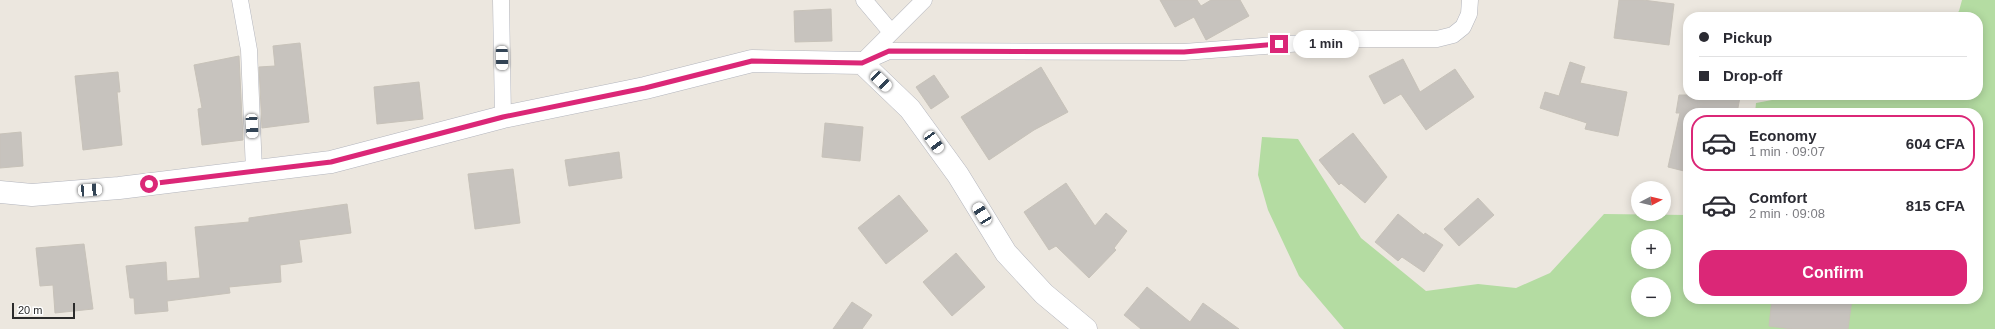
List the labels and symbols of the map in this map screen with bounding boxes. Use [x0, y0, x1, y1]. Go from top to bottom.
callout: 1 min [1293, 30, 1359, 58]
route end [1270, 35, 1288, 53]
car [496, 46, 508, 70]
car [868, 68, 894, 94]
car [245, 114, 259, 138]
car [922, 129, 946, 155]
route start [140, 175, 158, 193]
north arrow [1631, 181, 1671, 221]
car [78, 183, 102, 197]
car [971, 201, 993, 227]
scale bar [12, 301, 75, 320]

